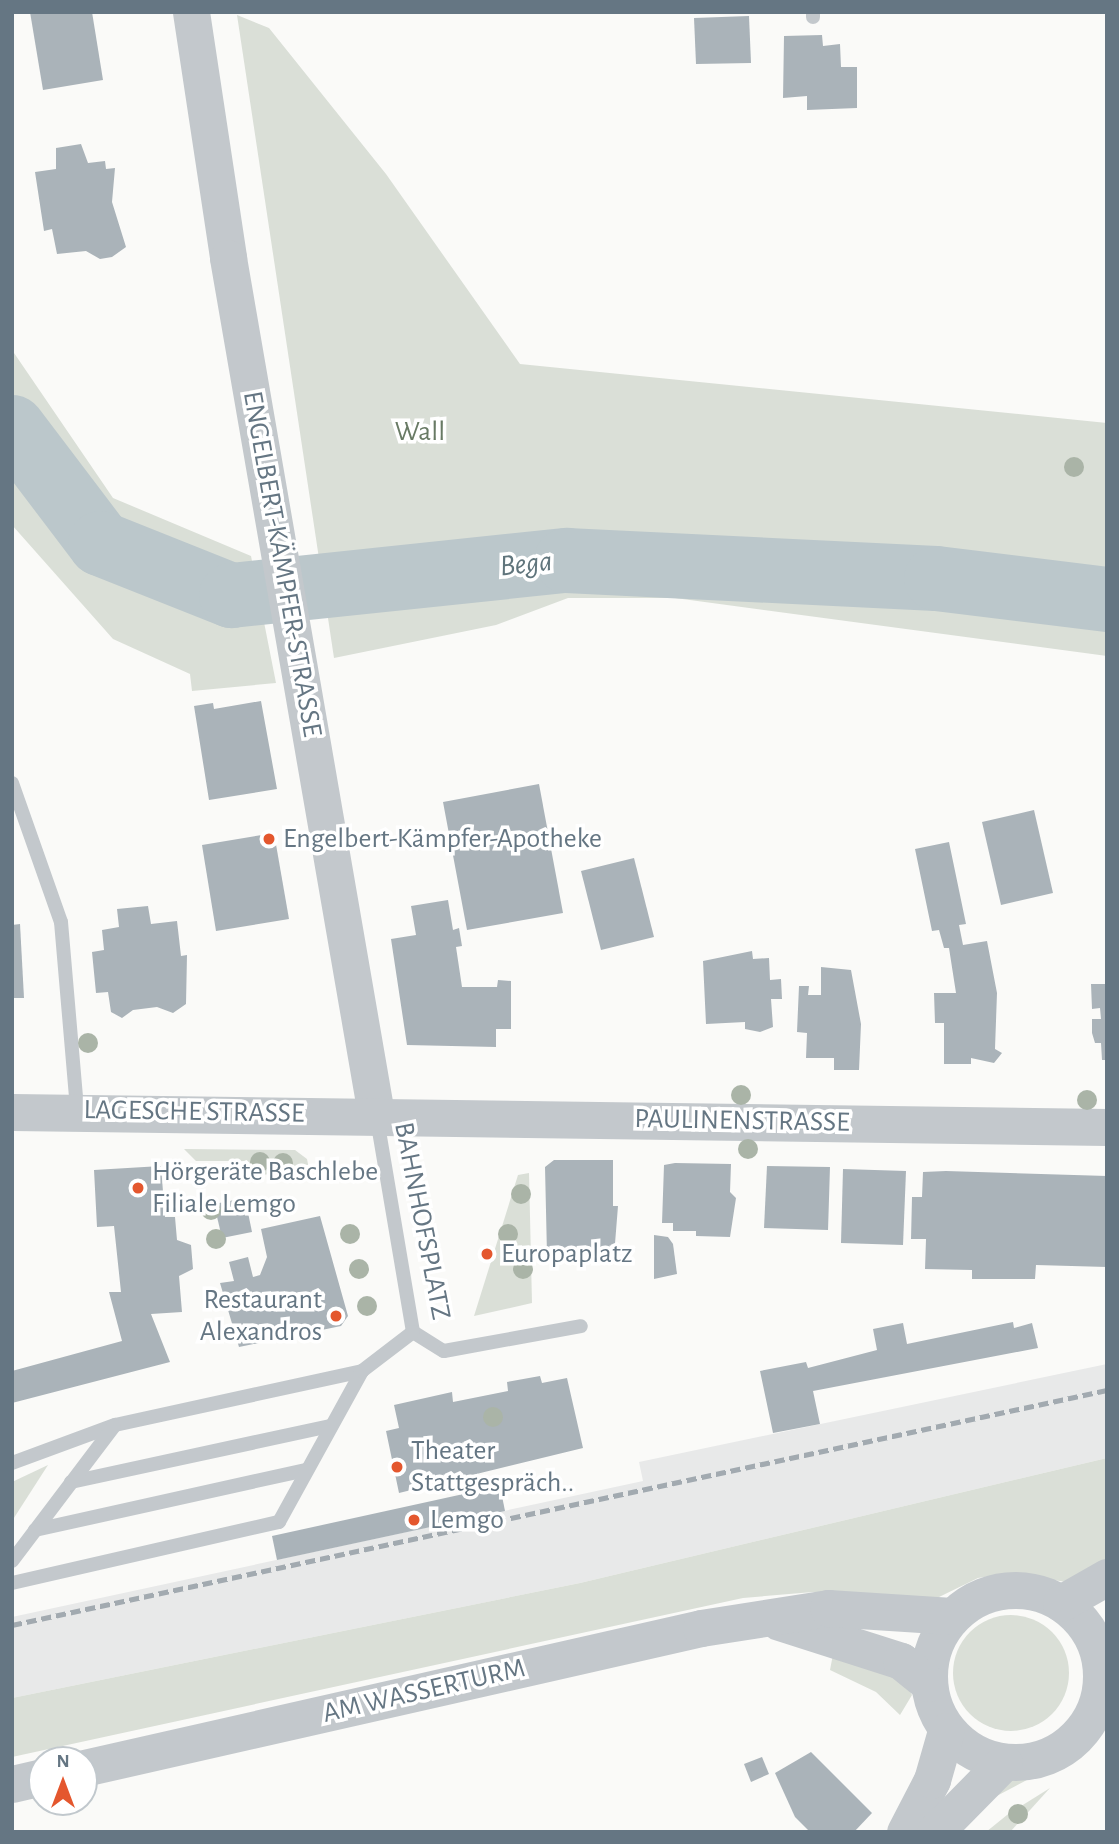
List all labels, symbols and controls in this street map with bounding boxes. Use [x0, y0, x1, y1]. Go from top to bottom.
street label: ENGELBERT-KÄMPFER-STRASSE [235, 388, 329, 740]
park label: Wall [395, 415, 445, 449]
water label: Bega [498, 543, 554, 585]
place label: Engelbert-Kämpfer-Apotheke [283, 822, 602, 856]
marker: Engelbert-Kämpfer-Apotheke [261, 831, 277, 847]
street label: LAGESCHE STRASSE [83, 1093, 305, 1131]
street label: PAULINENSTRASSE [634, 1102, 850, 1140]
street label: BAHNHOFSPLATZ [386, 1119, 458, 1323]
place label: Hörgeräte Baschlebe Filiale Lemgo [152, 1155, 378, 1221]
marker: Hörgeräte Baschlebe Filiale Lemgo [130, 1180, 146, 1196]
place label: Europaplatz [501, 1237, 632, 1271]
marker: Europaplatz [479, 1246, 495, 1262]
place label: Restaurant Alexandros [200, 1283, 322, 1349]
marker: Restaurant Alexandros [328, 1308, 344, 1324]
place label: Theater Stattgespräch.. [411, 1434, 574, 1500]
marker: Theater Stattgespräch.. [389, 1459, 405, 1475]
place label: Lemgo [430, 1503, 504, 1537]
marker: Lemgo [404, 1510, 424, 1530]
street label: AM WASSERTURM [319, 1651, 529, 1731]
north arrow [28, 1746, 98, 1816]
text: N [56, 1752, 70, 1771]

